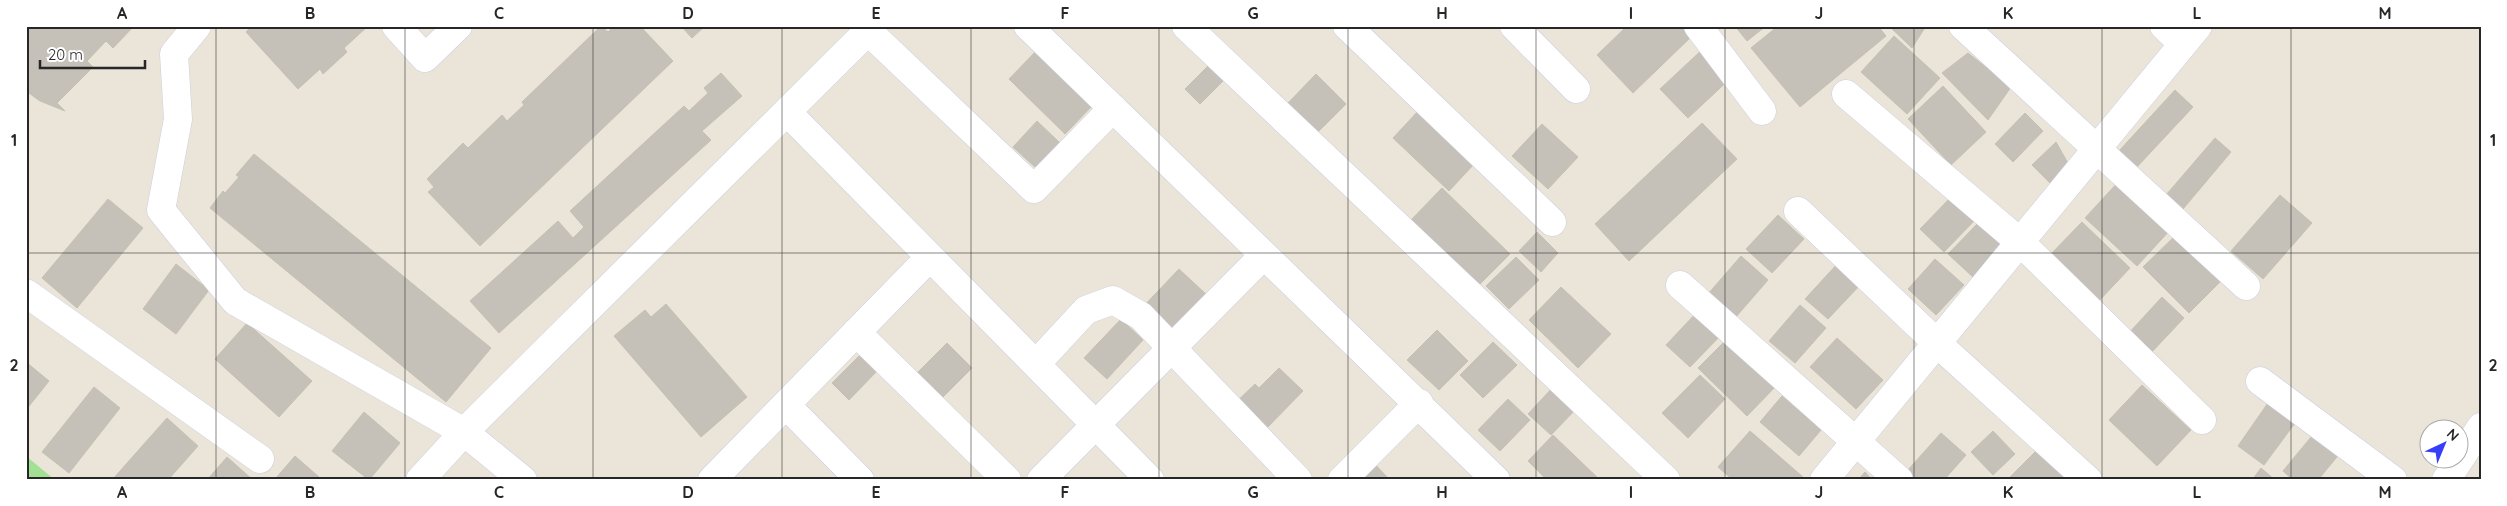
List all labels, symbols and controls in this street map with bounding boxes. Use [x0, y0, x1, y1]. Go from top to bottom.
text: A [117, 3, 128, 23]
text: B [305, 3, 315, 23]
text: C [494, 3, 504, 23]
text: D [682, 3, 694, 23]
text: E [871, 3, 881, 23]
text: F [1061, 3, 1070, 23]
text: G [1247, 3, 1259, 23]
text: H [1436, 3, 1448, 23]
text: I [1629, 3, 1633, 23]
text: J [1815, 3, 1823, 23]
text: K [2003, 3, 2013, 23]
text: L [2193, 3, 2202, 23]
text: M [2378, 3, 2392, 23]
scale bar [40, 38, 145, 70]
text: 20 m [48, 45, 83, 64]
text: 1 [11, 130, 17, 150]
text: 1 [2490, 130, 2496, 150]
text: 2 [9, 355, 19, 375]
text: 2 [2488, 355, 2498, 375]
north arrow [2420, 418, 2470, 468]
text: N [2443, 425, 2463, 445]
text: A [117, 482, 128, 502]
text: B [305, 482, 315, 502]
text: C [494, 482, 504, 502]
text: D [682, 482, 694, 502]
text: E [871, 482, 881, 502]
text: F [1061, 482, 1070, 502]
text: G [1247, 482, 1259, 502]
text: H [1436, 482, 1448, 502]
text: I [1629, 482, 1633, 502]
text: J [1815, 482, 1823, 502]
text: K [2003, 482, 2013, 502]
text: L [2193, 482, 2202, 502]
text: M [2378, 482, 2392, 502]

